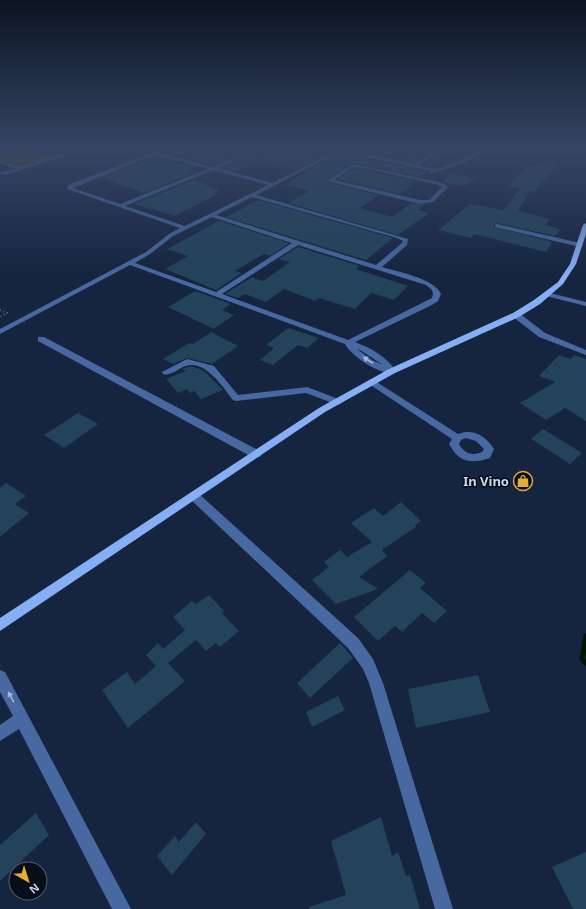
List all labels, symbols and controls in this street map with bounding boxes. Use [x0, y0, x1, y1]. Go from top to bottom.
one-way arrow [362, 357, 374, 364]
shop icon: In Vino [512, 470, 534, 492]
place label: In Vino [463, 472, 509, 490]
one-way arrow [8, 691, 14, 703]
north arrow [8, 861, 48, 901]
text: N [26, 881, 43, 898]

